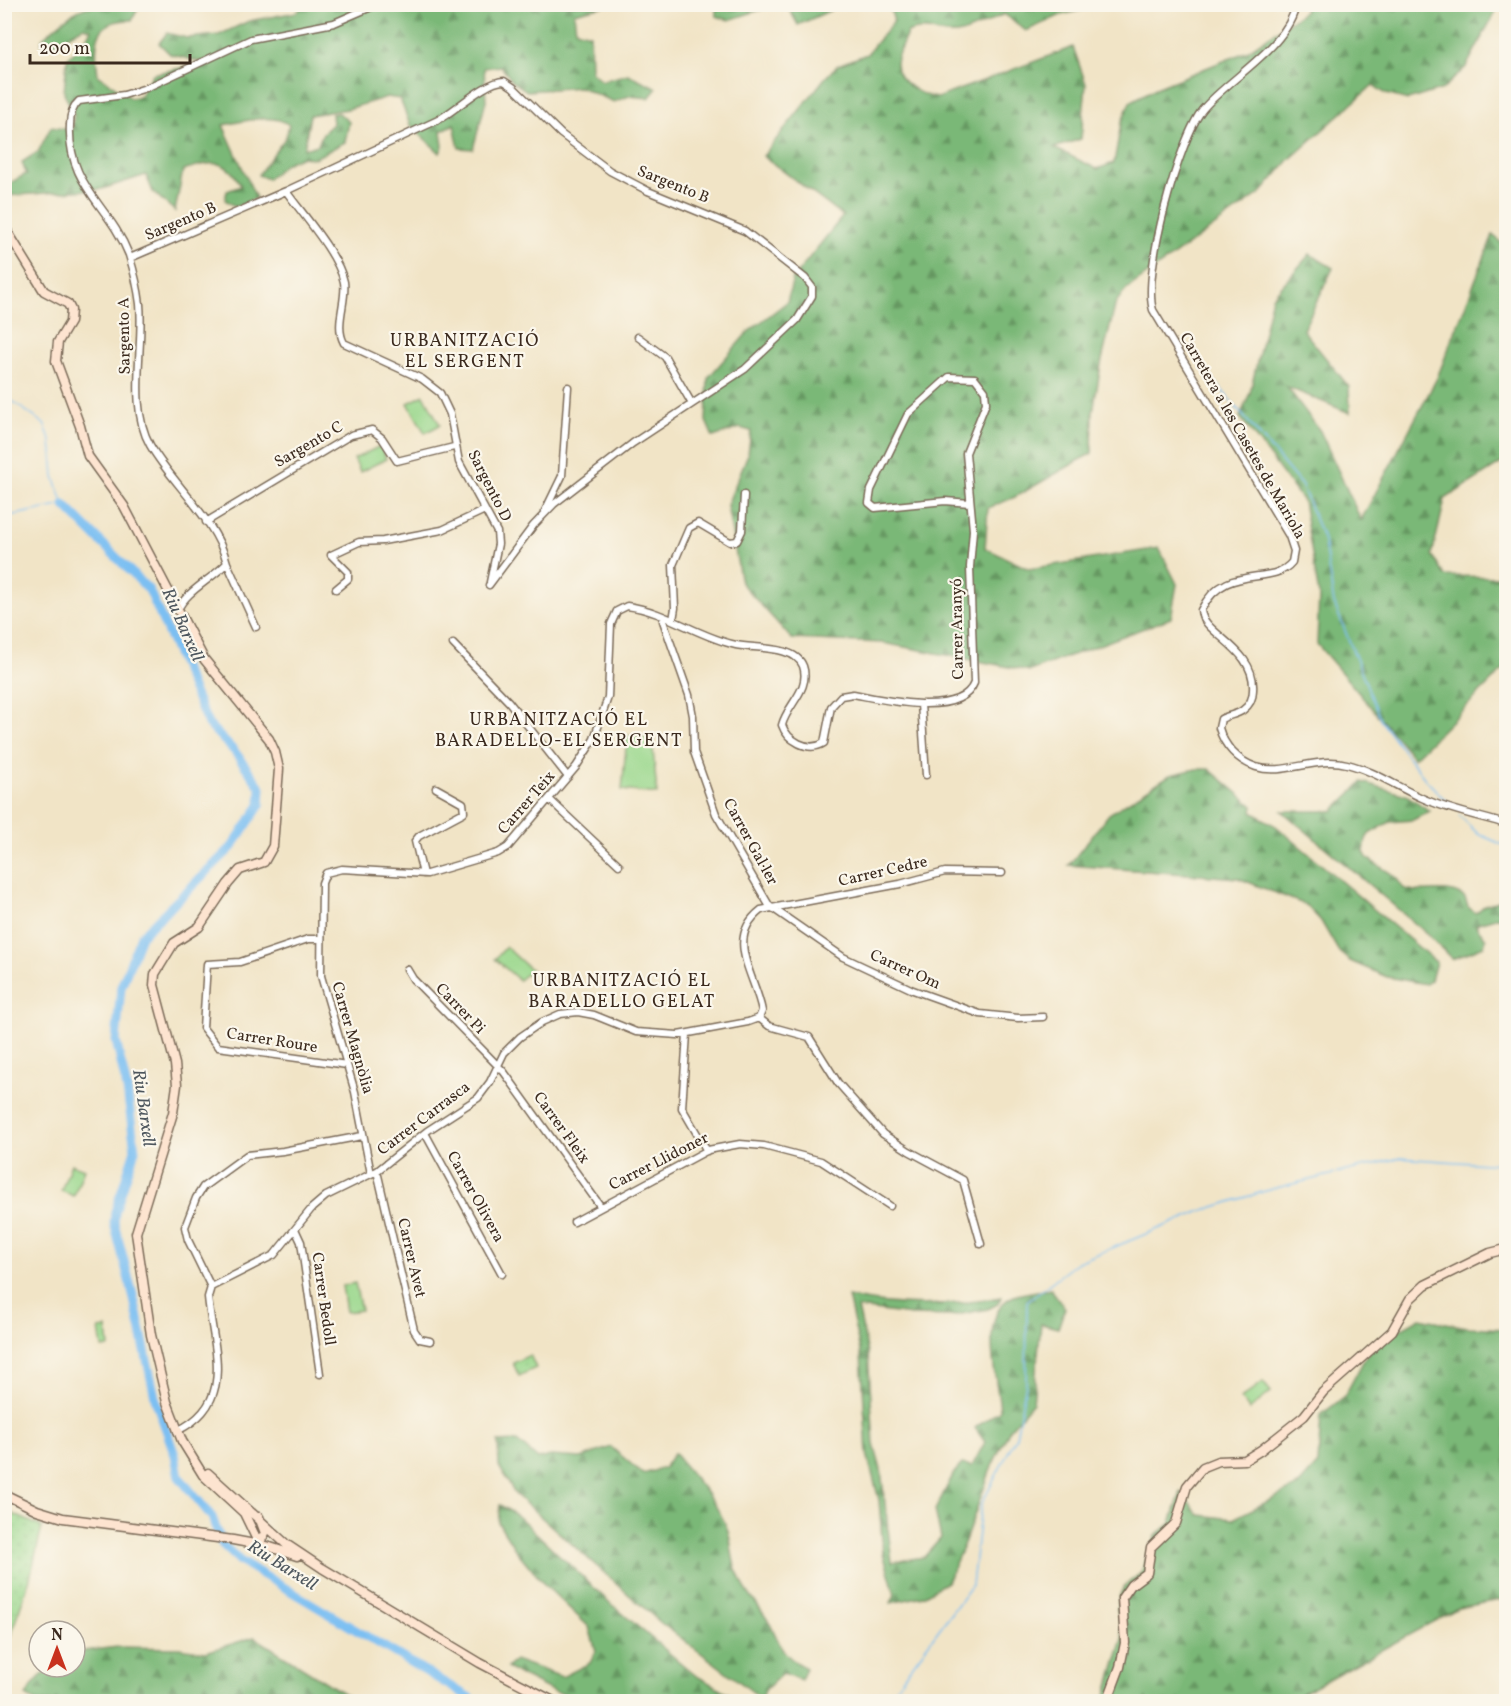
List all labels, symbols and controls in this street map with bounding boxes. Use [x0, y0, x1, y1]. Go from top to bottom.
scale bar [30, 27, 190, 65]
text: 200 m [39, 37, 90, 62]
street label: Sargento B [634, 161, 712, 209]
street label: Sargento B [142, 197, 220, 247]
street label: Sargento A [113, 297, 137, 375]
district label: URBANITZACIÓ EL SERGENT [390, 329, 540, 375]
street label: Carretera a les Casetes de Mariola [1174, 329, 1310, 543]
street label: Sargento C [270, 416, 348, 474]
street label: Sargento D [462, 446, 517, 526]
street label: Carrer Aranyó [946, 578, 970, 680]
water label: Riu Barxell [155, 584, 210, 666]
district label: URBANITZACIÓ EL BARADELLO-EL SERGENT [435, 708, 683, 754]
street label: Carrer Teix [493, 766, 561, 840]
street label: Carrer Gal·ler [717, 795, 783, 890]
street label: Carrer Cedre [836, 851, 930, 893]
street label: Carrer Om [866, 945, 944, 995]
district label: URBANITZACIÓ EL BARADELLO GELAT [528, 969, 716, 1015]
street label: Carrer Magnòlia [325, 979, 379, 1097]
street label: Carrer Pi [430, 979, 490, 1040]
street label: Carrer Roure [225, 1023, 319, 1059]
water label: Riu Barxell [125, 1068, 161, 1149]
street label: Carrer Carrasca [373, 1077, 475, 1161]
street label: Carrer Fleix [527, 1088, 595, 1168]
street label: Carrer Llidoner [605, 1127, 713, 1197]
street label: Carrer Olivera [441, 1147, 509, 1247]
street label: Carrer Avet [391, 1216, 431, 1300]
street label: Carrer Bedoll [306, 1251, 340, 1347]
water label: Riu Barxell [242, 1535, 322, 1598]
north arrow [27, 1619, 87, 1679]
text: N [51, 1625, 63, 1647]

